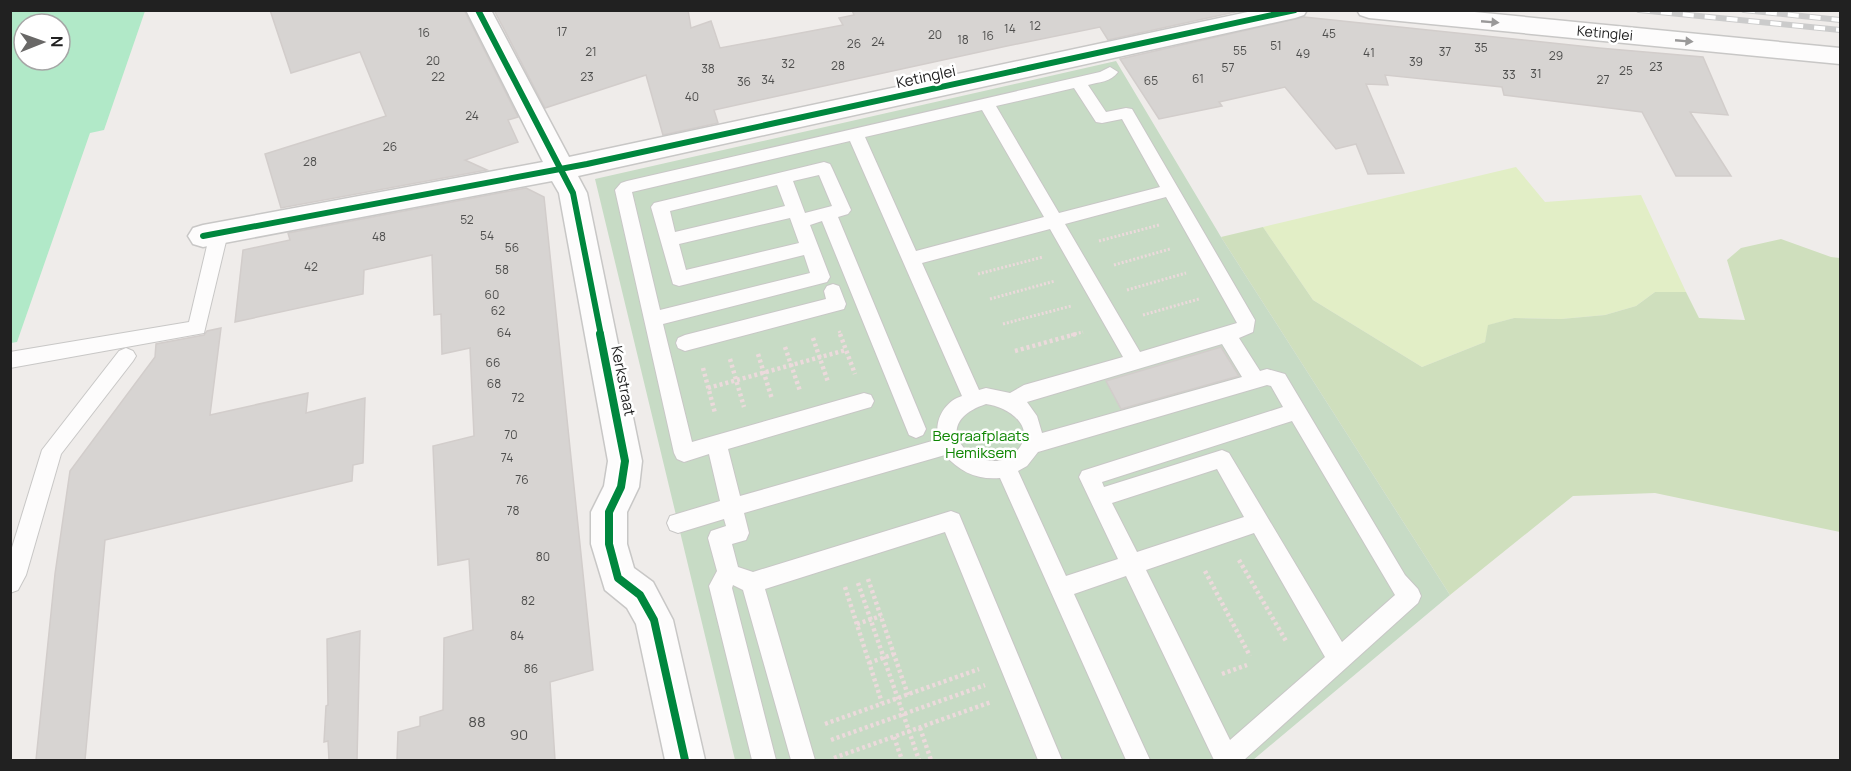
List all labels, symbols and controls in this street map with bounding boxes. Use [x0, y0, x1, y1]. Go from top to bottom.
north arrow [12, 12, 72, 72]
house number: 12 [1029, 17, 1041, 34]
one-way arrow [1480, 17, 1499, 27]
house number: 14 [1004, 20, 1016, 37]
street label: Ketinglei [1576, 21, 1634, 44]
house number: 17 [557, 23, 567, 40]
house number: 16 [418, 24, 430, 41]
house number: 45 [1322, 25, 1336, 42]
house number: 20 [928, 26, 942, 43]
house number: 16 [982, 27, 994, 44]
house number: 18 [957, 31, 969, 48]
house number: 24 [871, 33, 885, 50]
house number: 26 [847, 35, 861, 52]
text: N [46, 36, 68, 48]
one-way arrow [1674, 36, 1693, 46]
house number: 51 [1270, 37, 1282, 54]
house number: 35 [1474, 39, 1488, 56]
house number: 55 [1233, 42, 1247, 59]
house number: 21 [585, 43, 597, 60]
house number: 37 [1439, 43, 1451, 60]
house number: 41 [1363, 44, 1375, 61]
house number: 49 [1296, 45, 1310, 62]
house number: 29 [1549, 47, 1563, 64]
house number: 20 [426, 52, 440, 69]
house number: 39 [1409, 53, 1423, 70]
house number: 32 [781, 55, 795, 72]
house number: 28 [831, 57, 845, 74]
house number: 23 [1649, 58, 1663, 75]
house number: 57 [1222, 59, 1234, 76]
house number: 38 [701, 60, 715, 77]
street label: Ketinglei [894, 60, 957, 93]
house number: 25 [1619, 62, 1633, 79]
house number: 31 [1530, 65, 1542, 82]
house number: 33 [1502, 66, 1516, 83]
house number: 22 [431, 68, 445, 85]
house number: 23 [580, 68, 594, 85]
house number: 61 [1192, 70, 1204, 87]
house number: 34 [761, 71, 775, 88]
house number: 27 [1597, 71, 1609, 88]
house number: 65 [1144, 72, 1158, 89]
house number: 36 [737, 73, 751, 90]
house number: 40 [685, 88, 699, 105]
house number: 24 [465, 107, 479, 124]
house number: 26 [383, 138, 397, 155]
house number: 28 [303, 153, 317, 170]
house number: 52 [460, 211, 474, 228]
house number: 54 [480, 227, 494, 244]
house number: 48 [372, 228, 386, 245]
house number: 56 [505, 239, 519, 256]
house number: 42 [304, 258, 318, 275]
house number: 58 [495, 261, 509, 278]
house number: 60 [485, 286, 499, 303]
house number: 62 [491, 302, 505, 319]
house number: 64 [497, 324, 511, 341]
street label: Kerkstraat [606, 344, 641, 418]
house number: 66 [486, 354, 500, 371]
house number: 68 [487, 375, 501, 392]
house number: 72 [512, 389, 525, 406]
park label: Begraafplaats Hemiksem [933, 425, 1030, 463]
house number: 70 [504, 426, 518, 443]
house number: 74 [501, 449, 513, 466]
house number: 76 [515, 471, 529, 488]
house number: 78 [507, 502, 520, 519]
house number: 80 [536, 548, 550, 565]
house number: 82 [521, 592, 535, 609]
house number: 84 [510, 627, 524, 644]
house number: 86 [524, 660, 538, 677]
house number: 88 [468, 711, 486, 732]
house number: 90 [510, 724, 528, 745]

